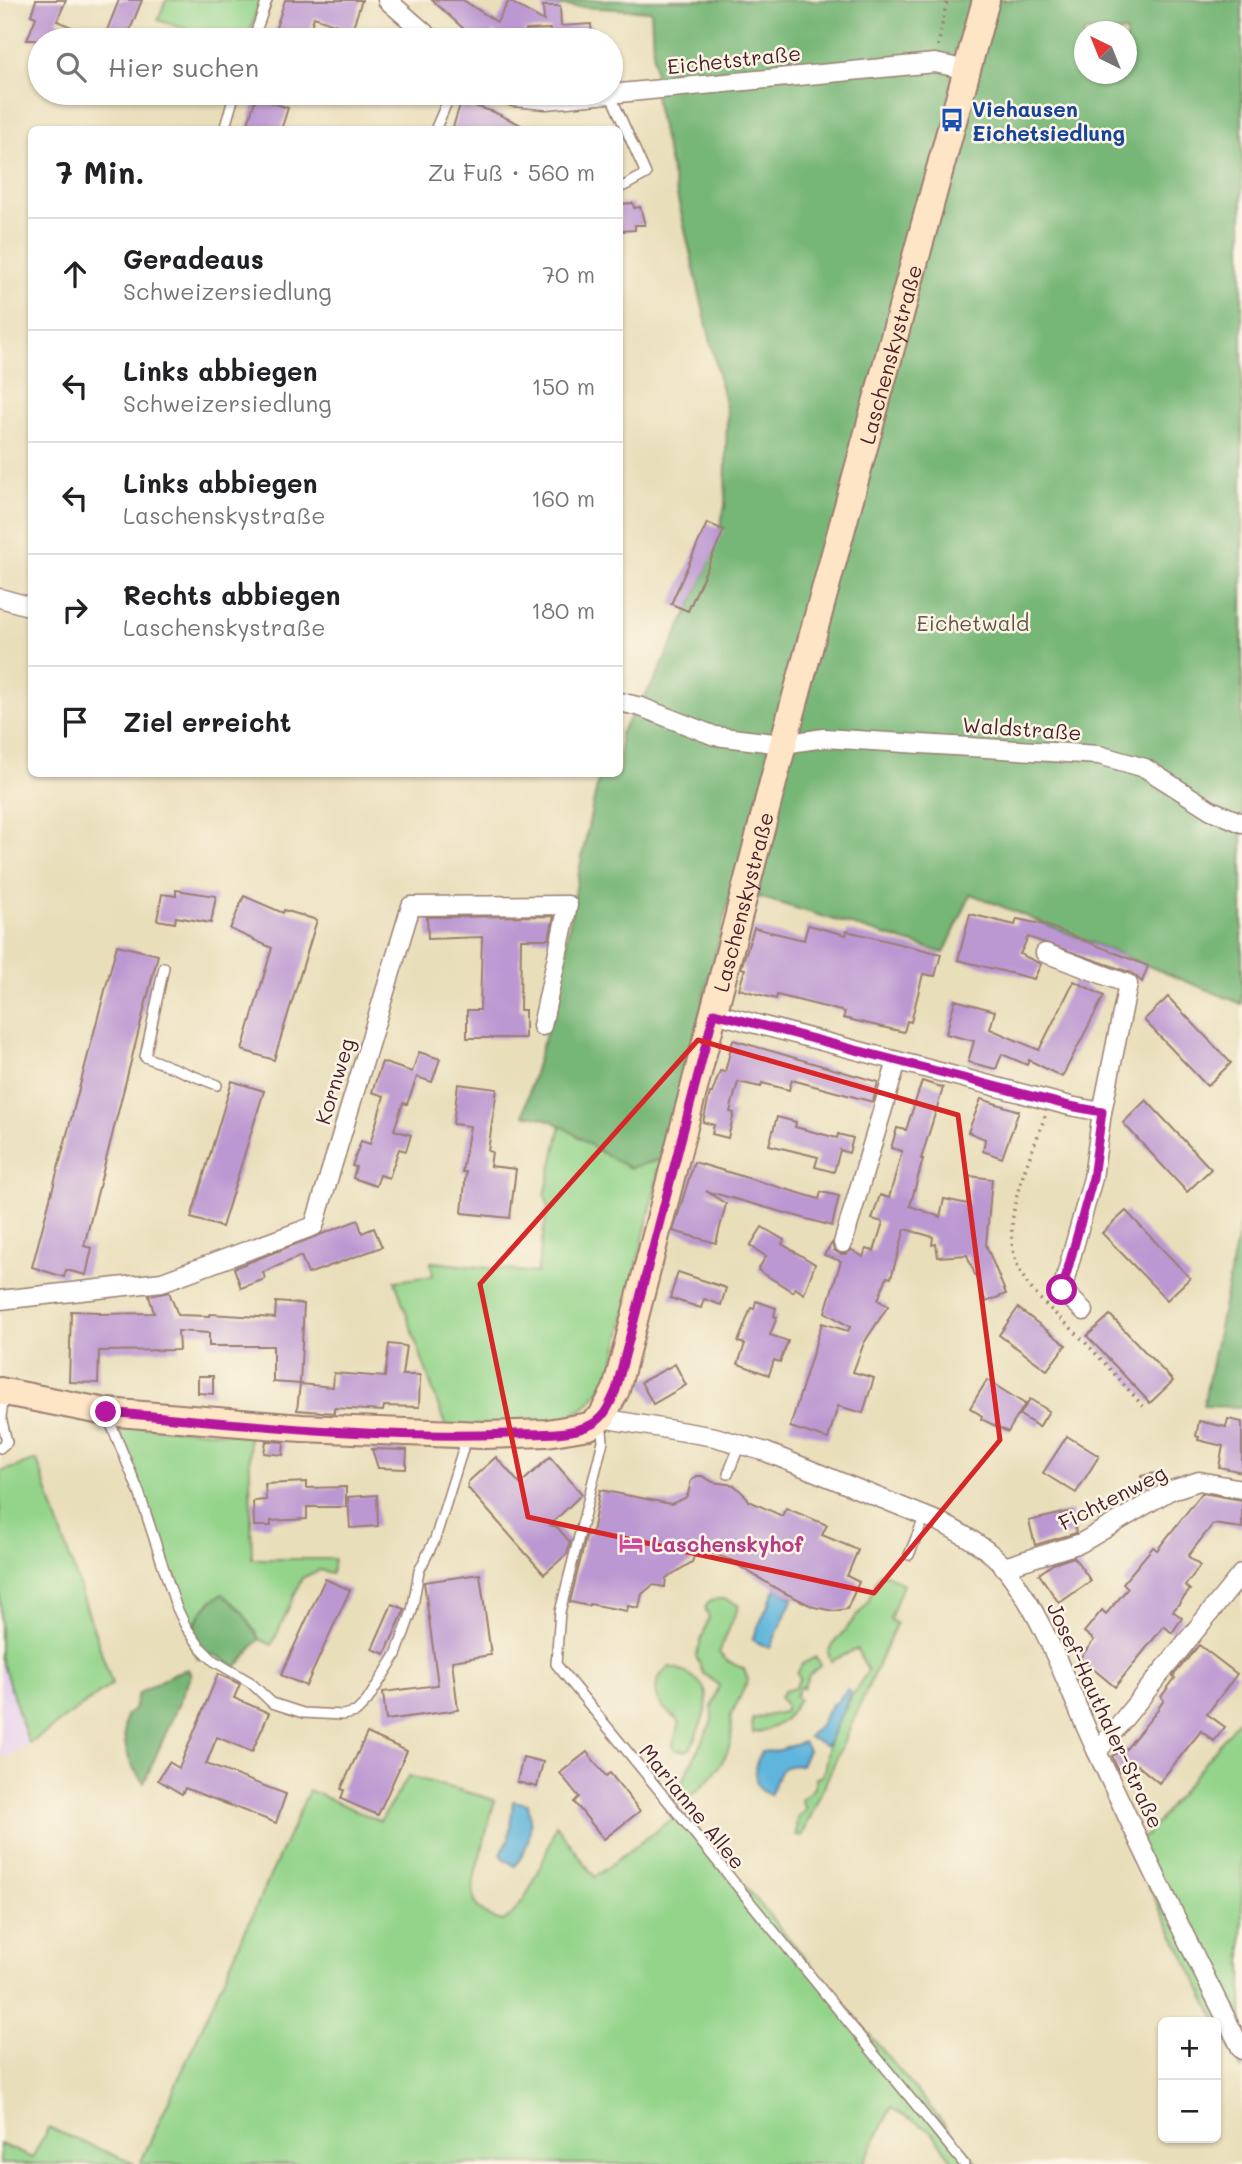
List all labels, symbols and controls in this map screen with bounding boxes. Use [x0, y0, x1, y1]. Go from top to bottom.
north arrow [1074, 21, 1137, 84]
search box [28, 28, 623, 105]
street label: Eichetstraße [666, 39, 802, 79]
icon: search [52, 48, 90, 86]
text: Hier suchen [108, 50, 259, 84]
place label: Viehausen Eichetsiedlung [972, 95, 1125, 146]
bus stop icon: Viehausen Eichetsiedlung [938, 106, 966, 134]
text: 7 Min. [56, 152, 144, 192]
text: Zu Fuß · 560 m [428, 157, 595, 187]
text: Geradeaus [123, 242, 264, 276]
icon: ahead [56, 255, 94, 293]
text: 70 m [542, 259, 595, 289]
street label: Laschenskystraße [852, 261, 927, 447]
text: Schweizersiedlung [123, 276, 332, 306]
text: Links abbiegen [123, 354, 318, 388]
icon: left [56, 367, 94, 405]
text: 150 m [531, 371, 595, 401]
text: Schweizersiedlung [123, 388, 332, 418]
text: Links abbiegen [123, 466, 318, 500]
icon: left [56, 479, 94, 517]
text: 160 m [531, 483, 595, 513]
text: Laschenskystraße [123, 500, 325, 530]
text: Rechts abbiegen [123, 578, 340, 612]
icon: right [56, 591, 94, 629]
text: 180 m [531, 595, 595, 625]
park label: Eichetwald [917, 609, 1029, 636]
text: Laschenskystraße [123, 612, 325, 642]
icon: arrive [56, 703, 94, 741]
text: Ziel erreicht [123, 705, 291, 739]
street label: Waldstraße [961, 710, 1083, 746]
street label: Laschenskystraße [706, 809, 778, 995]
street label: Kornweg [308, 1035, 360, 1127]
route start [1046, 1274, 1077, 1305]
route end [90, 1396, 121, 1427]
street label: Fichtenweg [1053, 1458, 1171, 1536]
hotel icon: Laschenskyhof [617, 1529, 645, 1557]
place label: Laschenskyhof [651, 1530, 804, 1558]
street label: Josef-Hauthaler-Straße [1042, 1598, 1170, 1832]
street label: Marianne Allee [634, 1738, 752, 1874]
map controls [1158, 2017, 1221, 2143]
button: + [1158, 2017, 1221, 2080]
button: − [1158, 2080, 1221, 2143]

